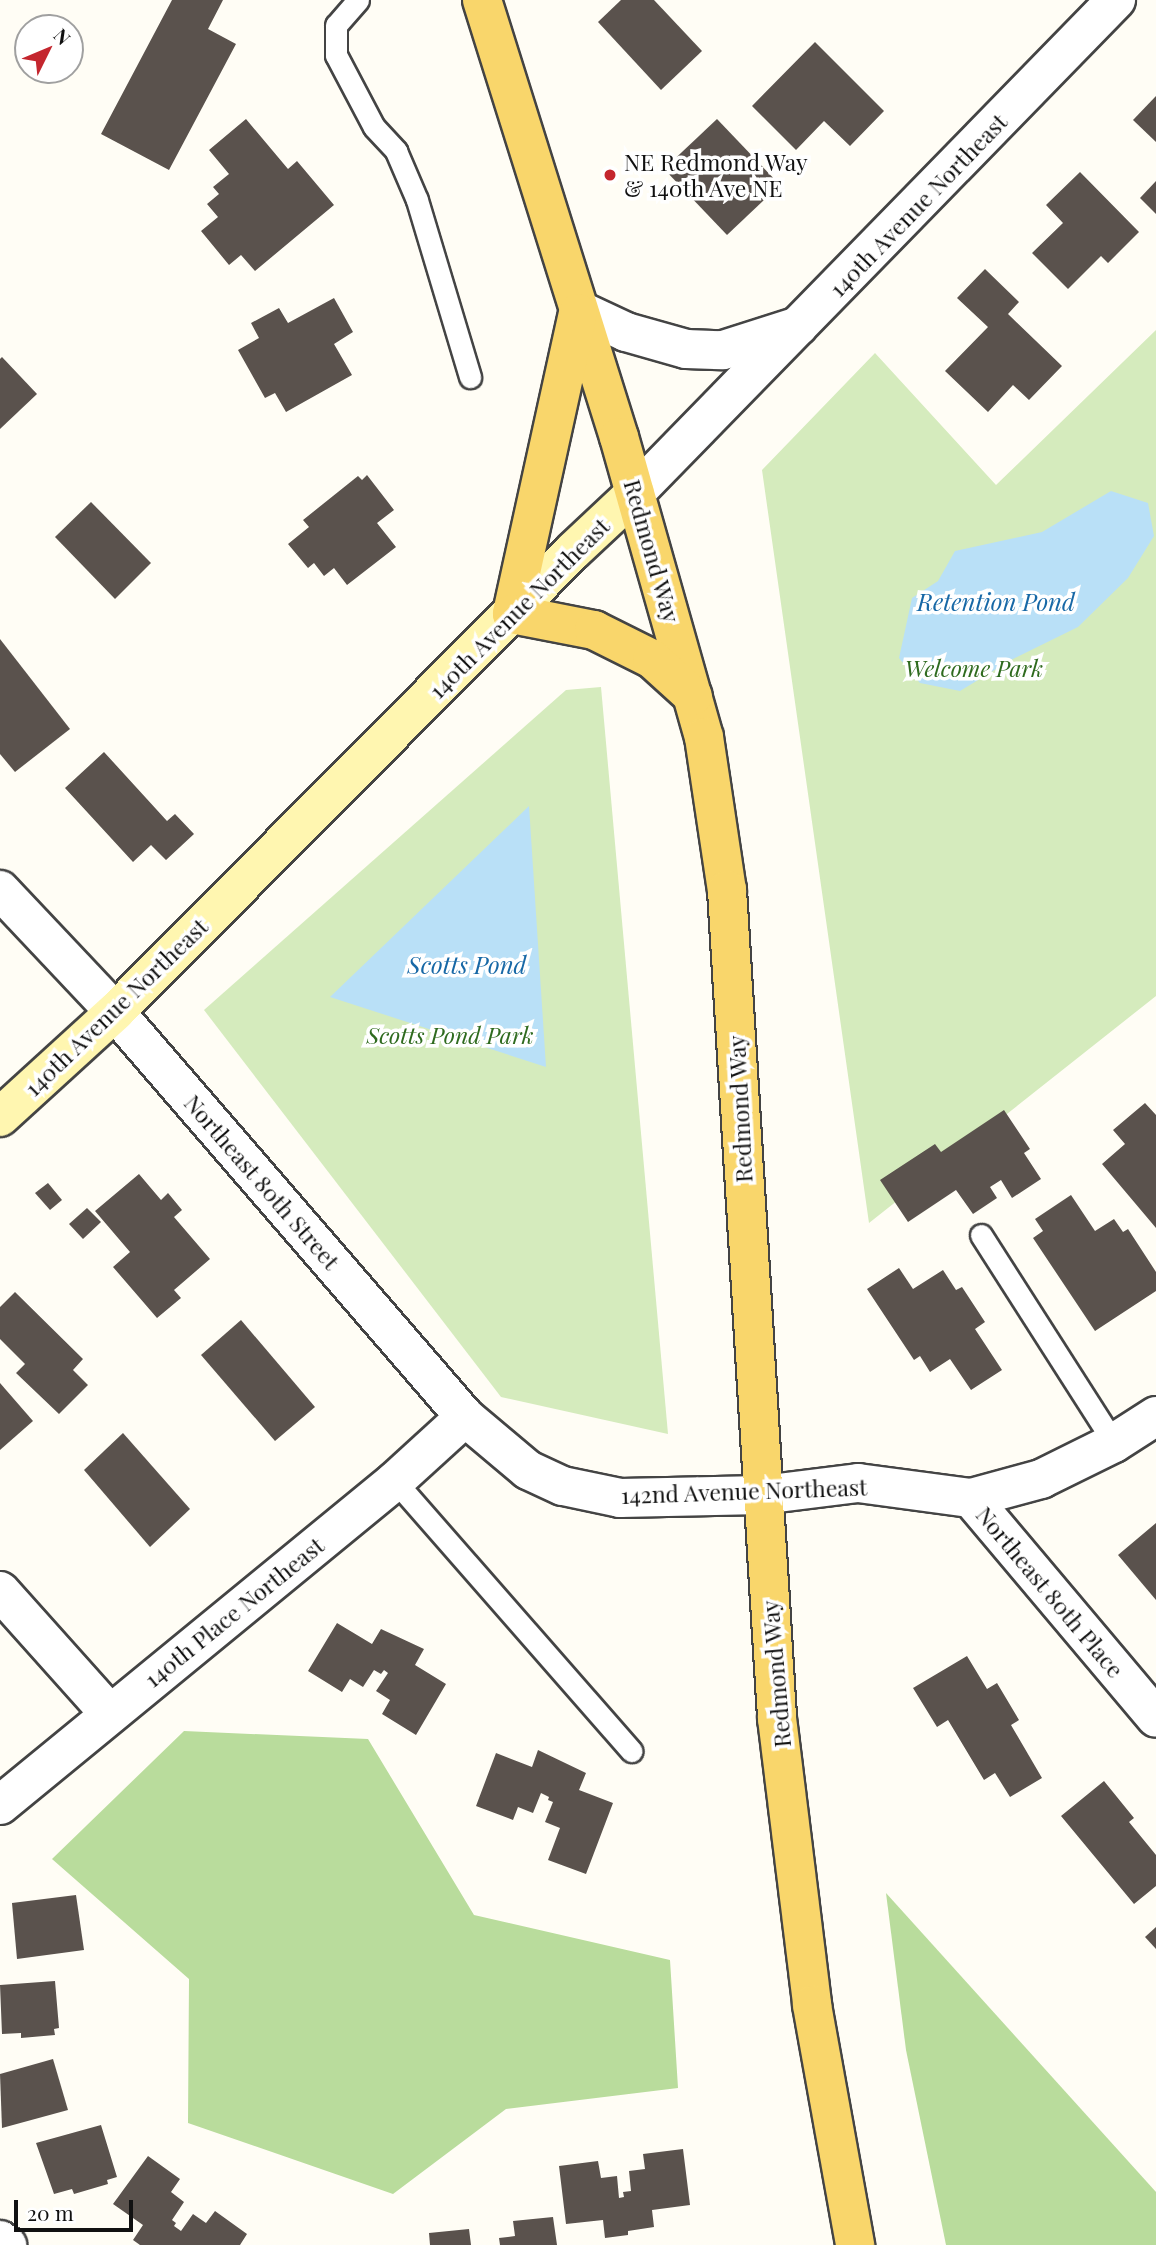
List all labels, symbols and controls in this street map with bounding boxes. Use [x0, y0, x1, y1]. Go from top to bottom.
north arrow [14, 14, 84, 84]
text: N [49, 22, 77, 50]
street label: 140th Avenue Northeast [823, 107, 1013, 303]
place label: NE Redmond Way & 140th Ave NE [624, 148, 808, 202]
marker: NE Redmond Way & 140th Ave NE [602, 167, 618, 183]
street label: Redmond Way [618, 476, 686, 626]
street label: 140th Avenue Northeast [423, 512, 615, 704]
water label: Retention Pond [917, 588, 1075, 616]
park label: Welcome Park [905, 654, 1043, 682]
street label: 140th Avenue Northeast [18, 912, 214, 1102]
water label: Scotts Pond [407, 951, 527, 979]
park label: Scotts Pond Park [366, 1021, 534, 1049]
street label: Redmond Way [722, 1034, 758, 1184]
street label: Northeast 80th Street [179, 1089, 345, 1275]
street label: 142nd Avenue Northeast [620, 1473, 868, 1509]
street label: Northeast 80th Place [970, 1501, 1130, 1683]
street label: 140th Place Northeast [139, 1531, 329, 1693]
street label: Redmond Way [756, 1599, 796, 1749]
scale bar [18, 2186, 136, 2230]
text: 20 m [27, 2198, 74, 2226]

